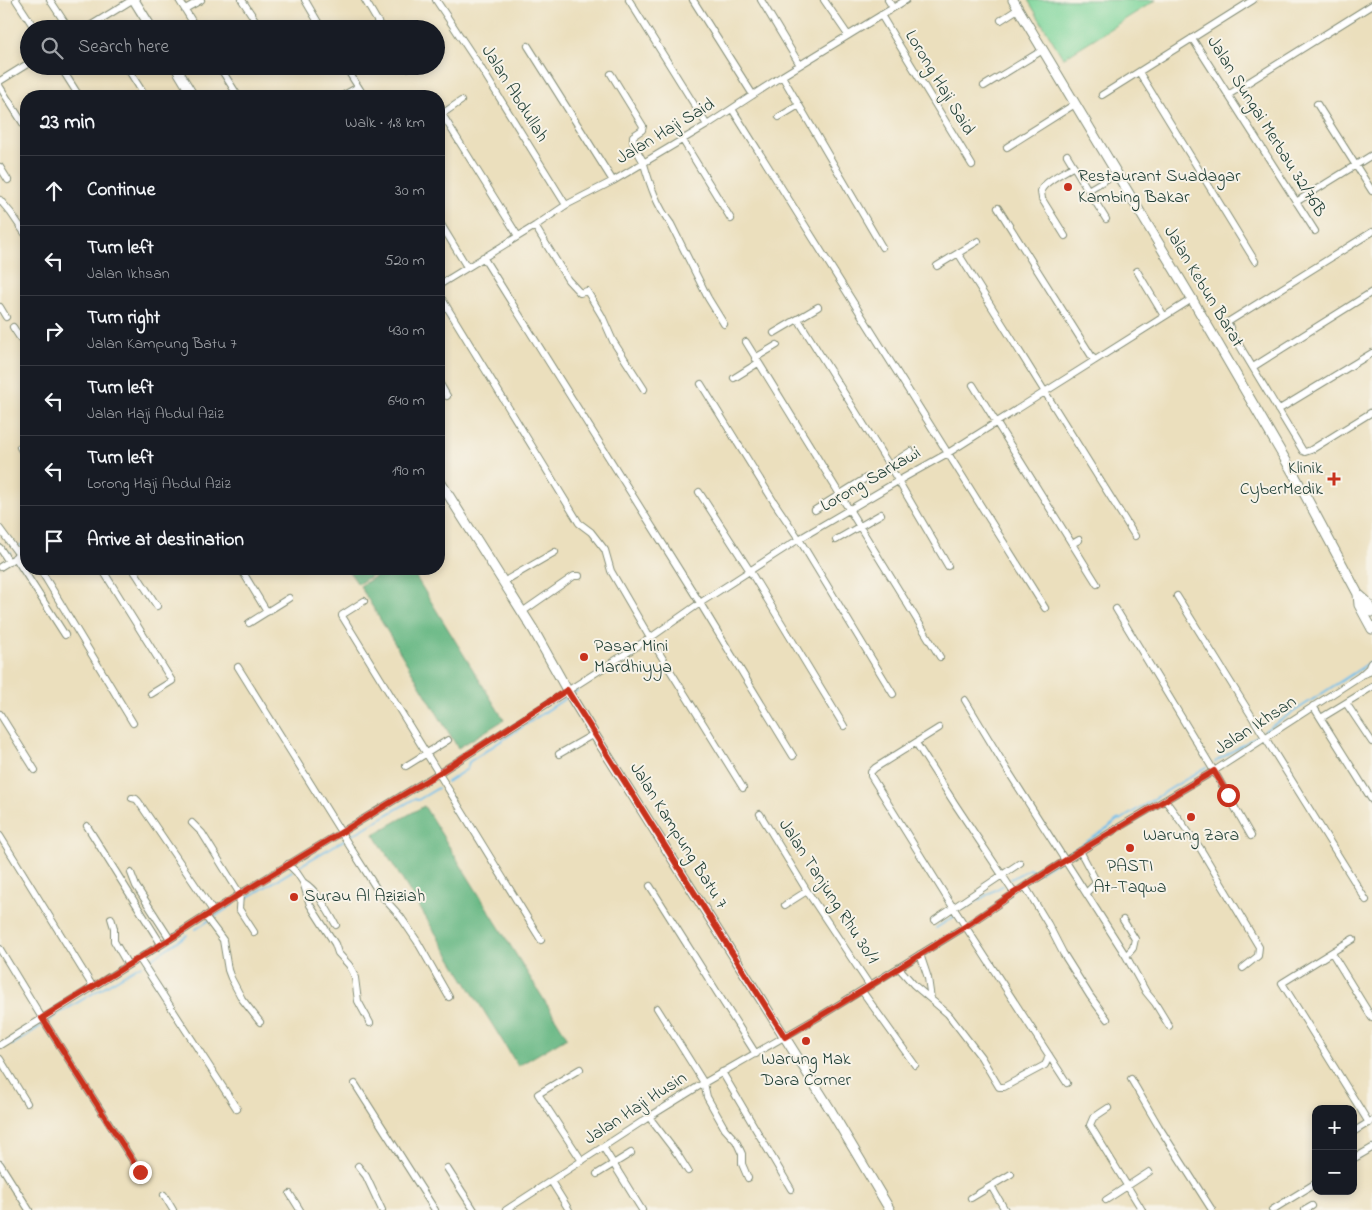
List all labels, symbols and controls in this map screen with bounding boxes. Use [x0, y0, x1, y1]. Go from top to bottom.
search box [20, 20, 445, 75]
street label: Lorong Haji Said [896, 25, 981, 141]
street label: Jalan Sungai Merbau 32/76B [1199, 32, 1332, 223]
icon: search [38, 34, 66, 62]
text: Search here [78, 34, 169, 61]
street label: Jalan Abdullah [474, 41, 554, 147]
street label: Jalan Haji Said [612, 92, 720, 172]
text: 23 min [40, 108, 95, 138]
text: Walk · 1.8 km [345, 111, 425, 135]
place label: Restaurant Suadagar Kambing Bakar [1078, 164, 1241, 212]
icon: ahead [40, 177, 68, 205]
text: Continue [87, 177, 155, 204]
text: 30 m [395, 179, 425, 203]
marker: Restaurant Suadagar Kambing Bakar [1062, 181, 1074, 193]
street label: Jalan Kebun Barat [1156, 221, 1250, 353]
text: Turn left [87, 235, 154, 262]
icon: left [40, 247, 68, 275]
text: 520 m [385, 249, 425, 273]
text: Jalan Ikhsan [87, 262, 170, 286]
text: Turn right [87, 305, 160, 332]
icon: right [40, 317, 68, 345]
text: 430 m [388, 319, 425, 343]
text: Jalan Kampung Batu 7 [87, 332, 237, 356]
text: Turn left [87, 375, 154, 402]
icon: left [40, 387, 68, 415]
text: 640 m [388, 389, 425, 413]
text: Jalan Haji Abdul Aziz [87, 402, 224, 426]
street label: Lorong Sarkawi [816, 441, 926, 520]
text: Turn left [87, 445, 154, 472]
place label: Klinik CyberMedik [1240, 456, 1323, 503]
icon: left [40, 457, 68, 485]
text: 190 m [392, 459, 425, 483]
text: Lorong Haji Abdul Aziz [87, 472, 231, 496]
marker: Klinik CyberMedik [1327, 472, 1341, 486]
icon: arrive [40, 527, 68, 555]
text: Arrive at destination [87, 527, 244, 554]
place label: Pasar Mini Mardhiyya [594, 634, 672, 681]
marker: Pasar Mini Mardhiyya [578, 651, 590, 663]
street label: Jalan Ikhsan [1210, 690, 1302, 762]
street label: Jalan Kampung Batu 7 [621, 758, 734, 915]
route start [1217, 784, 1240, 807]
marker: Warung Zara [1185, 811, 1197, 823]
street label: Jalan Tanjung Rhu 30/1 [770, 814, 885, 971]
place label: Warung Zara [1143, 823, 1239, 850]
marker: PASTI At-Taqwa [1124, 842, 1136, 854]
place label: PASTI At-Taqwa [1094, 854, 1166, 901]
place label: Surau Al Aziziah [304, 884, 425, 910]
marker: Surau Al Aziziah [288, 891, 300, 903]
marker: Warung Mak Dara Corner [800, 1035, 812, 1047]
place label: Warung Mak Dara Corner [760, 1047, 851, 1094]
street label: Jalan Haji Husin [579, 1066, 693, 1152]
map controls [1312, 1105, 1357, 1195]
button: + [1312, 1105, 1357, 1150]
button: − [1312, 1150, 1357, 1195]
route end [129, 1161, 152, 1184]

